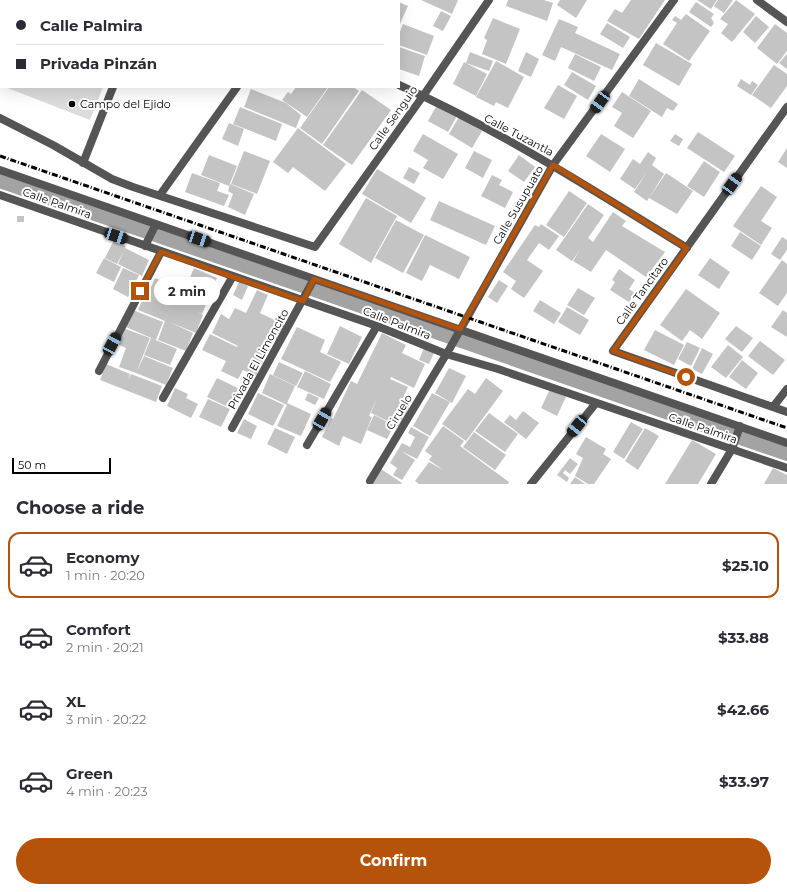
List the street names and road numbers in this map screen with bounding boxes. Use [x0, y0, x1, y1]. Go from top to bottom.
street label: Calle Senguio [366, 83, 420, 153]
street label: Calle Tuzantla [482, 111, 556, 159]
street label: Calle Susupuato [490, 163, 546, 247]
street label: Calle Palmira [21, 185, 93, 221]
street label: Calle Tancítaro [613, 254, 671, 328]
street label: Calle Palmira [361, 304, 433, 342]
street label: Privada El Limoncito [225, 306, 292, 412]
street label: Ciruelo [383, 392, 415, 432]
street label: Calle Palmira [667, 410, 739, 446]

